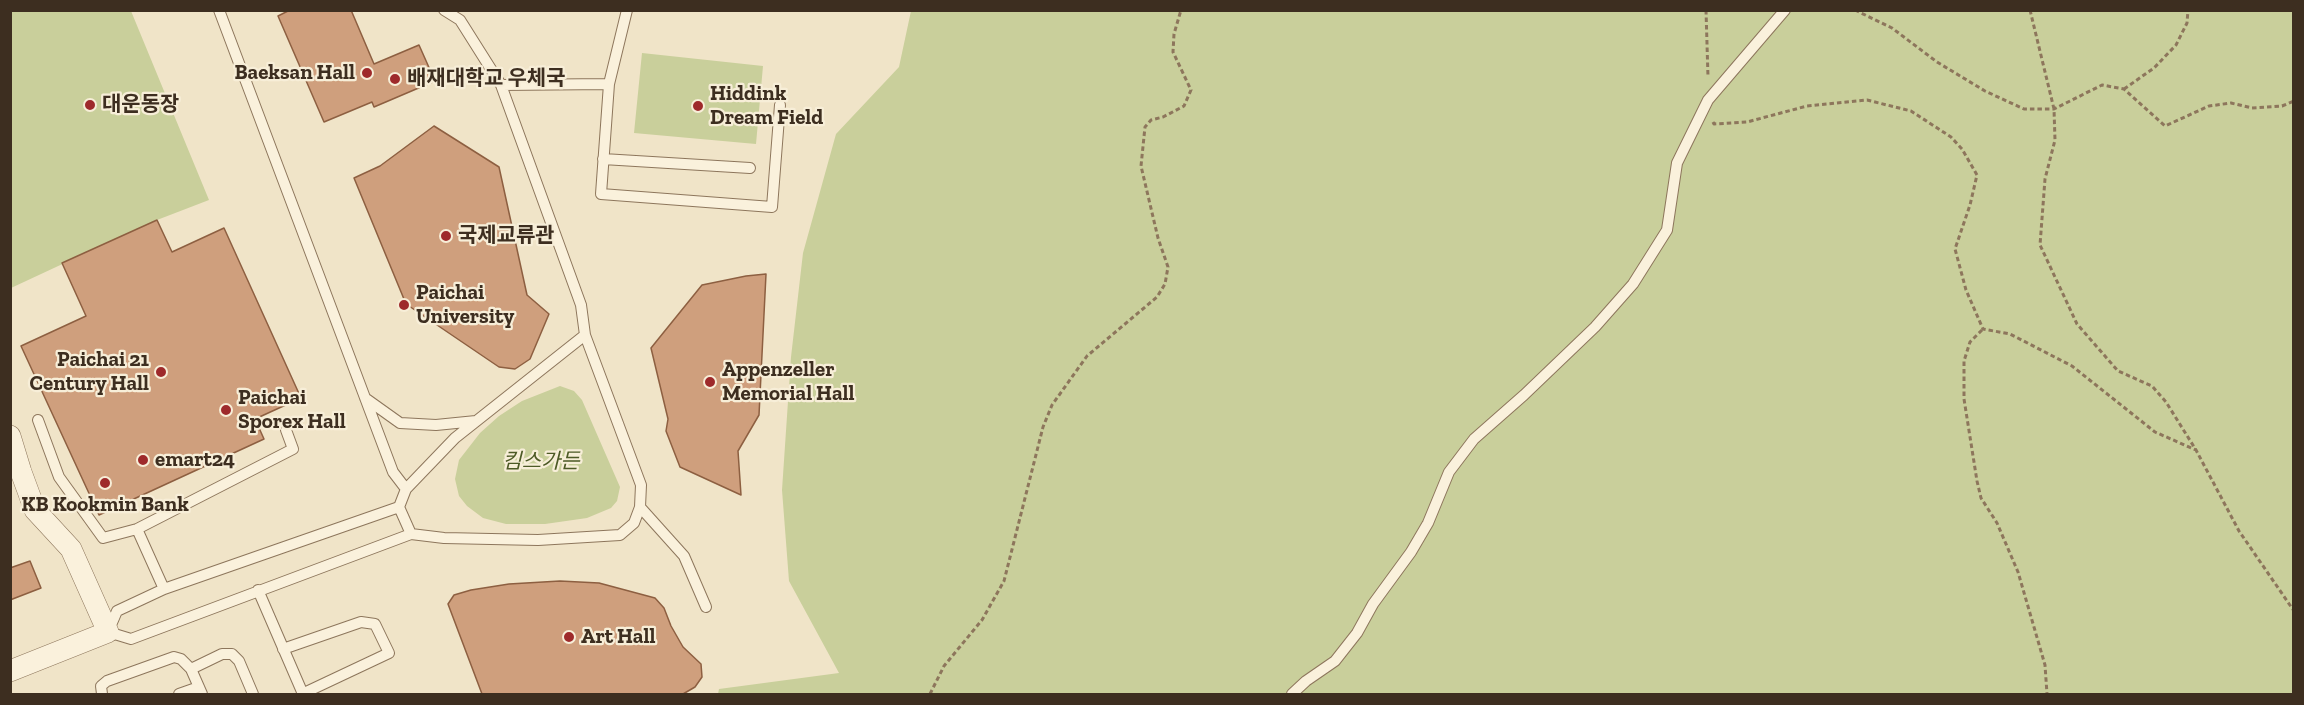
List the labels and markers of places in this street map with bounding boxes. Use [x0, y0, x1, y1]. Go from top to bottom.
place label: Baeksan Hall [235, 60, 355, 86]
marker: Baeksan Hall [360, 66, 374, 80]
place label: 배재대학교 우체국 [407, 66, 565, 92]
marker: 배재대학교 우체국 [388, 72, 402, 86]
place label: Hiddink Dream Field [710, 81, 823, 131]
place label: 대운동장 [102, 92, 179, 118]
marker: 대운동장 [83, 98, 97, 112]
marker: Hiddink Dream Field [691, 99, 705, 113]
place label: 국제교류관 [458, 223, 555, 249]
marker: 국제교류관 [439, 229, 453, 243]
place label: Paichai University [416, 280, 514, 330]
marker: Paichai University [397, 298, 411, 312]
place label: Paichai 21 Century Hall [30, 347, 149, 397]
place label: Appenzeller Memorial Hall [722, 357, 855, 407]
marker: Paichai 21 Century Hall [154, 365, 168, 379]
marker: Appenzeller Memorial Hall [703, 375, 717, 389]
place label: Paichai Sporex Hall [238, 385, 346, 435]
marker: Paichai Sporex Hall [219, 403, 233, 417]
place label: emart24 [155, 447, 235, 473]
marker: emart24 [136, 453, 150, 467]
marker: KB Kookmin Bank [98, 476, 112, 490]
place label: KB Kookmin Bank [21, 492, 189, 518]
place label: Art Hall [581, 624, 655, 650]
marker: Art Hall [562, 630, 576, 644]

